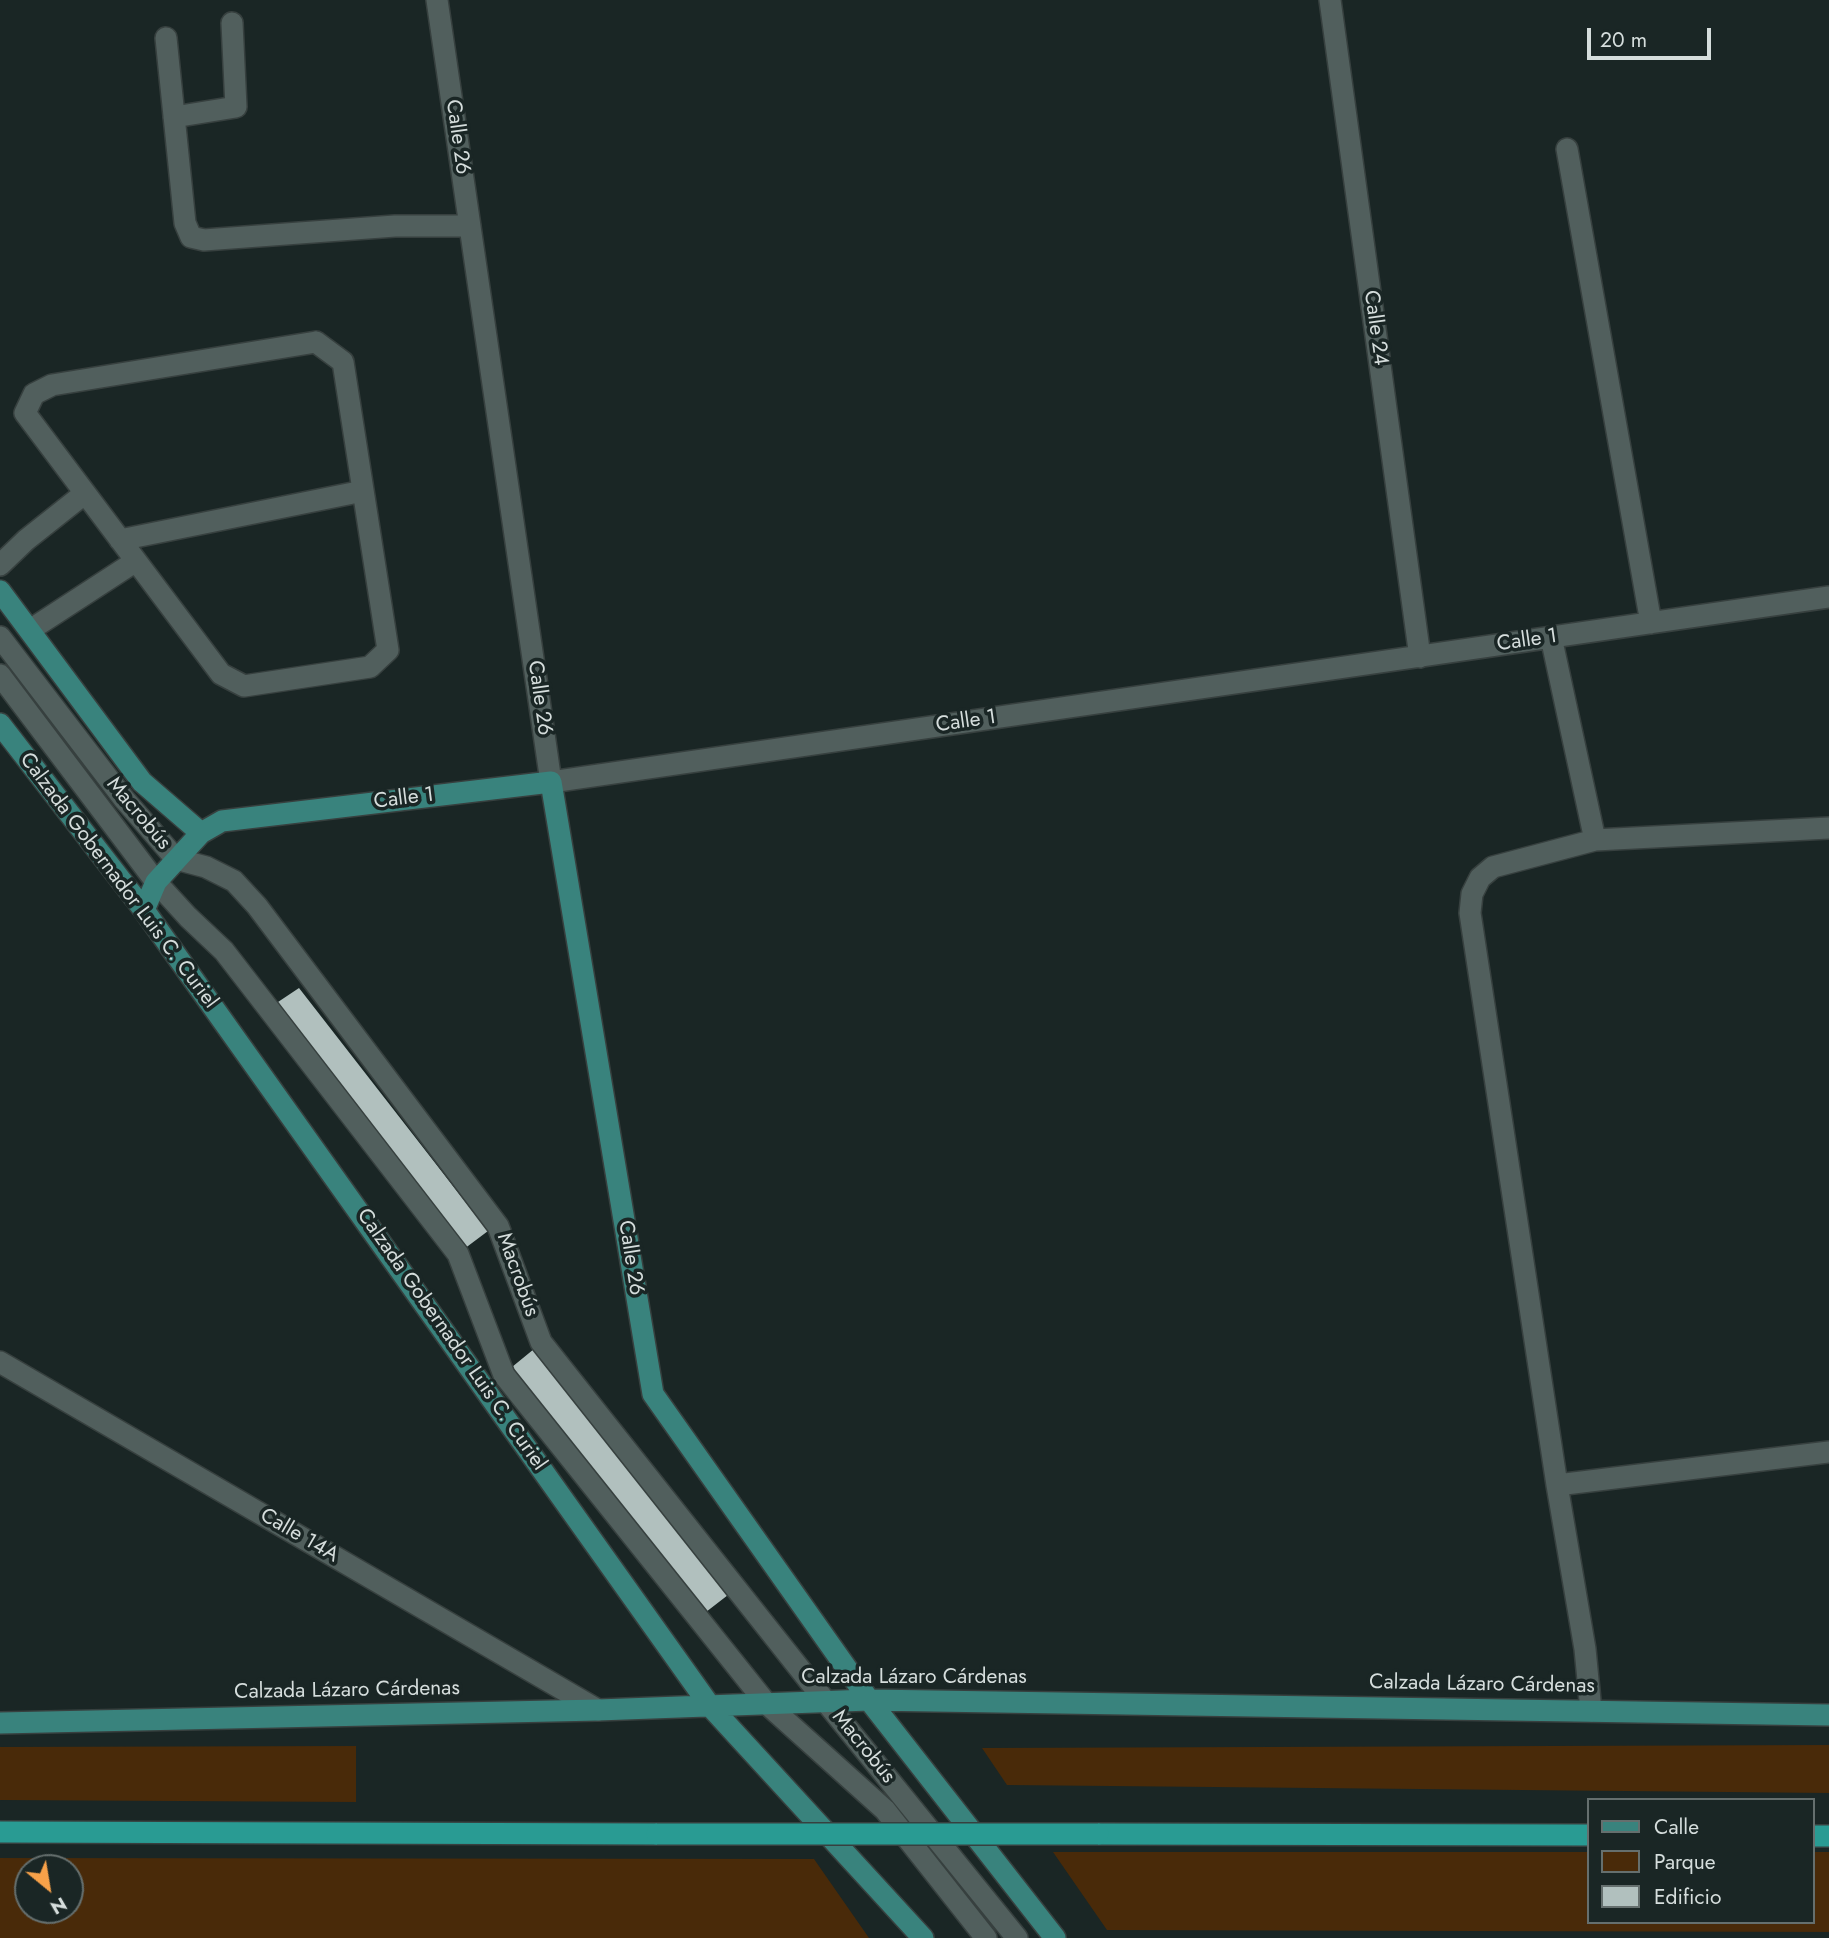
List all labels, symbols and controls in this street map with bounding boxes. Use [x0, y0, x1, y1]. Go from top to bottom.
scale bar [1591, 14, 1715, 58]
text: 20 m [1600, 25, 1647, 55]
street label: Calle 26 [439, 98, 475, 176]
street label: Calle 24 [1357, 289, 1393, 367]
street label: Calle 1 [1495, 624, 1559, 658]
street label: Calle 26 [521, 659, 557, 737]
street label: Calle 1 [934, 705, 998, 739]
street label: Calzada Gobernador Luis C. Curiel [13, 748, 223, 1014]
street label: Macrobús [100, 773, 176, 855]
street label: Calle 1 [372, 783, 436, 815]
street label: Calzada Gobernador Luis C. Curiel [351, 1204, 551, 1476]
street label: Calle 26 [612, 1219, 648, 1297]
street label: Macrobús [490, 1230, 544, 1320]
street label: Calle 14A [255, 1503, 343, 1569]
street label: Calzada Lázaro Cárdenas [801, 1665, 1027, 1691]
street label: Calzada Lázaro Cárdenas [1369, 1670, 1595, 1700]
street label: Calzada Lázaro Cárdenas [234, 1676, 460, 1706]
street label: Macrobús [826, 1705, 900, 1789]
legend [1588, 1798, 1815, 1924]
text: Calle [1654, 1812, 1699, 1842]
text: Parque [1654, 1847, 1716, 1877]
north arrow [14, 1854, 84, 1924]
text: Edificio [1654, 1882, 1721, 1912]
text: N [45, 1890, 72, 1921]

